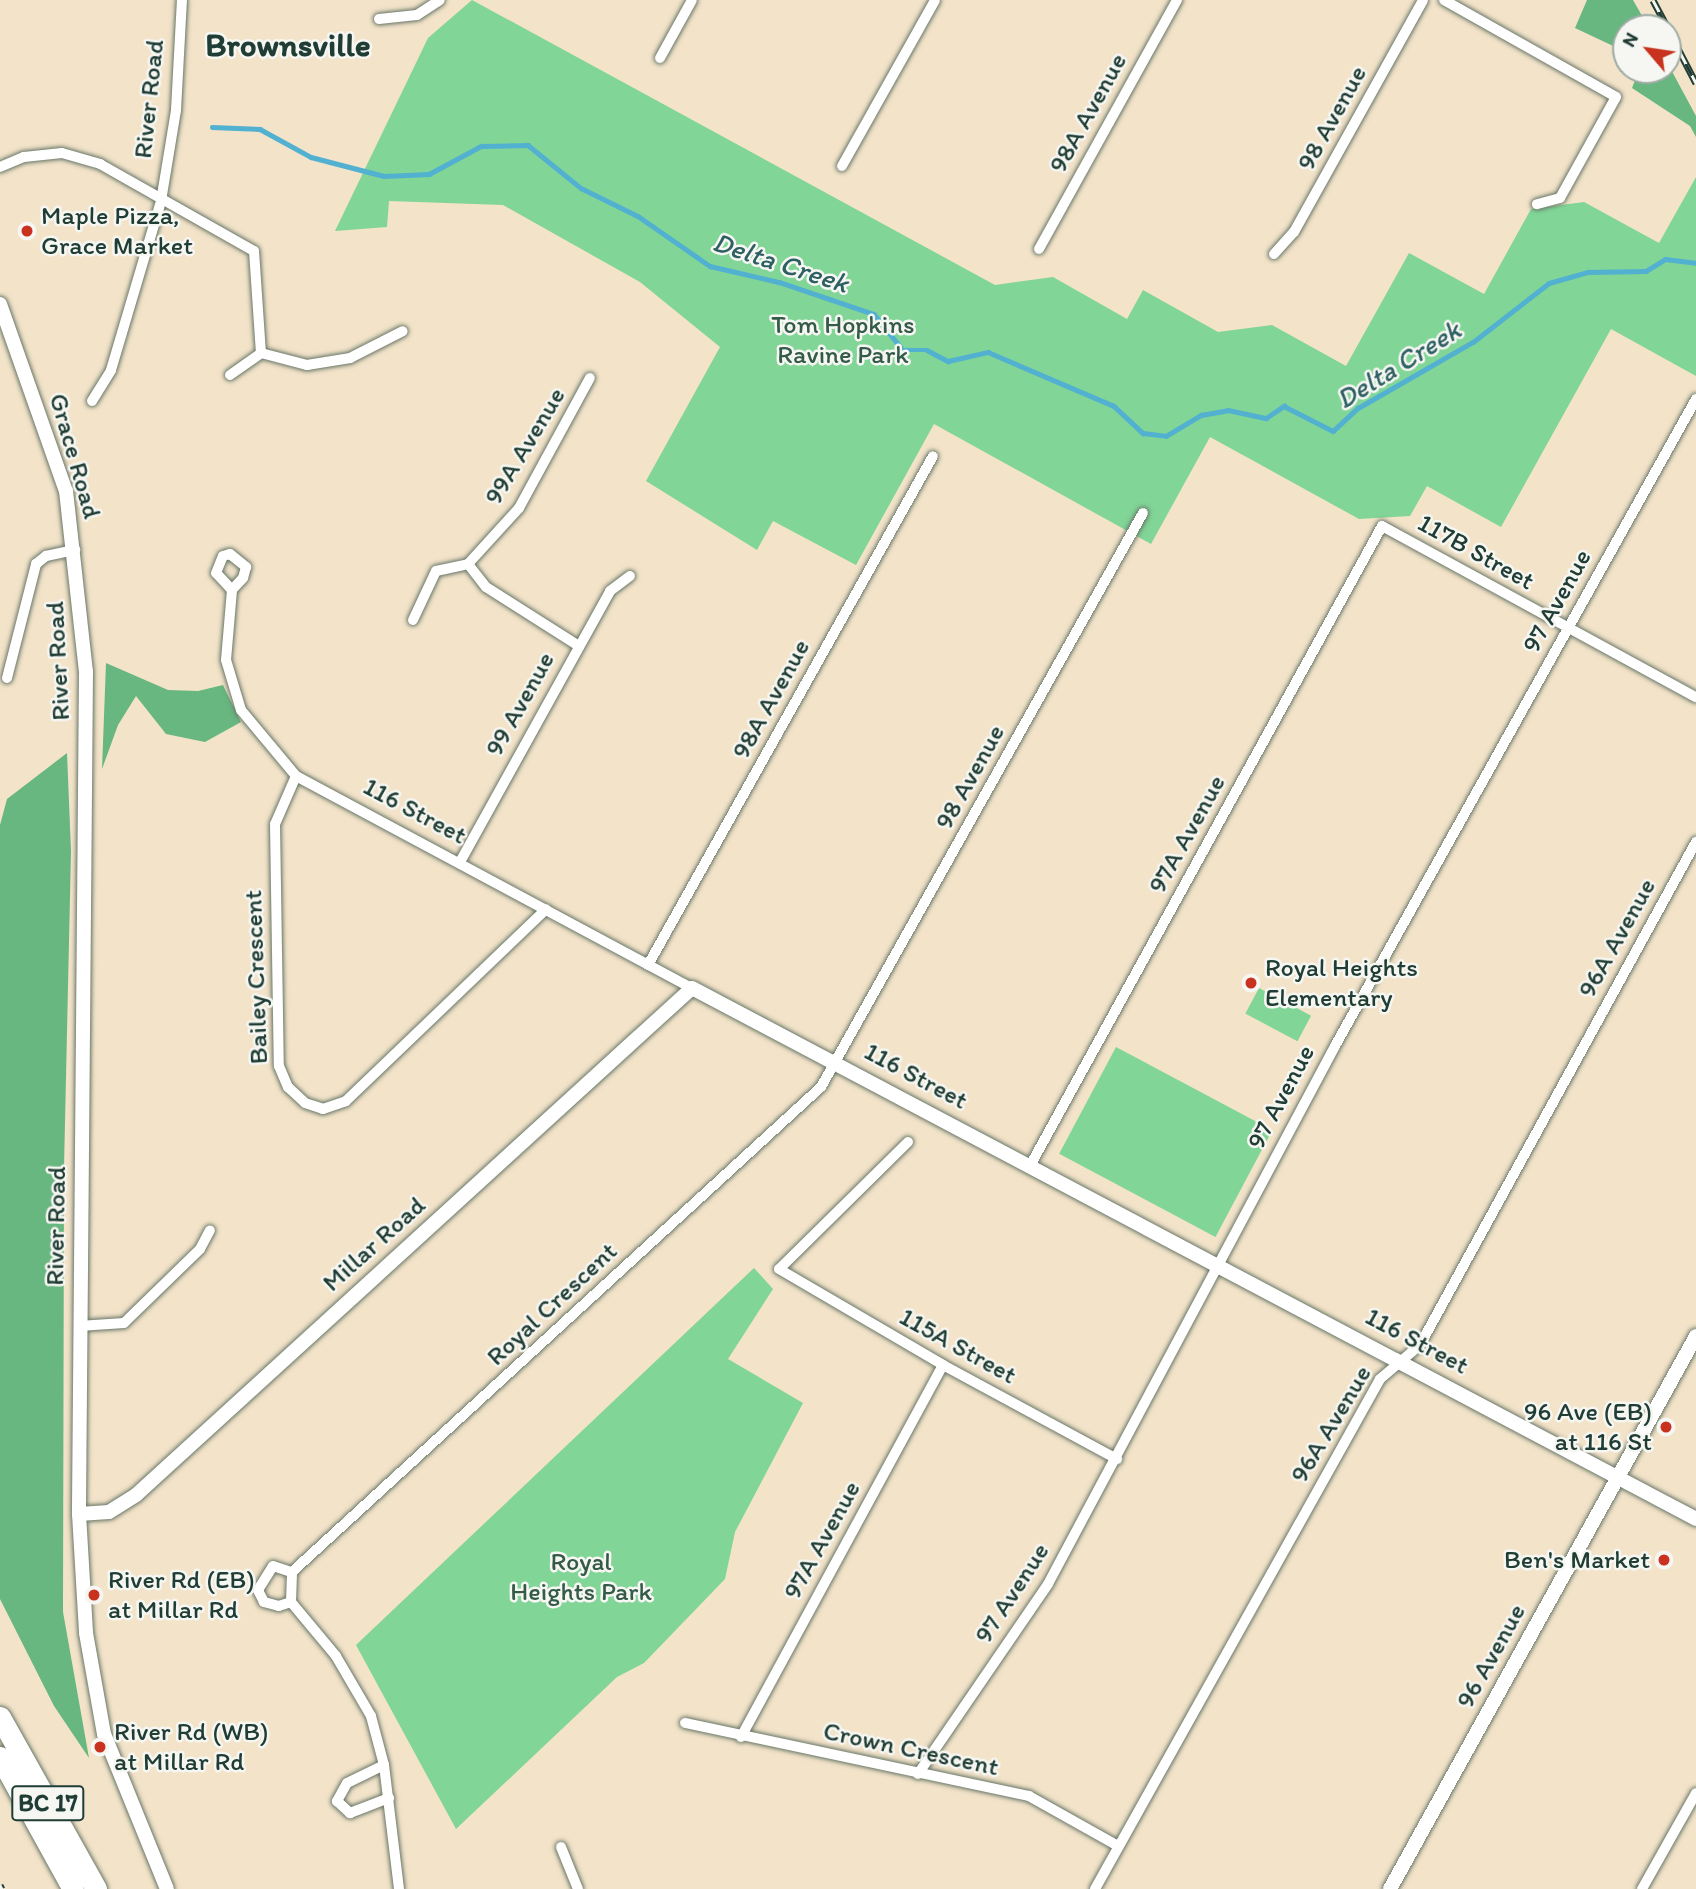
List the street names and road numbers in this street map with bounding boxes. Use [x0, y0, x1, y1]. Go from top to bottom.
street label: River Road [127, 38, 171, 160]
street label: 98A Avenue [1042, 48, 1134, 178]
street label: 98 Avenue [1290, 60, 1374, 176]
street label: 99A Avenue [478, 382, 572, 510]
street label: Grace Road [42, 390, 108, 522]
street label: 117B Street [1412, 507, 1540, 597]
street label: 97 Avenue [1516, 544, 1598, 658]
street label: River Road [39, 601, 77, 721]
street label: 98A Avenue [725, 634, 817, 764]
street label: 99 Avenue [479, 646, 561, 762]
street label: 98 Avenue [928, 719, 1012, 835]
street label: 97A Avenue [1142, 769, 1232, 899]
street label: 116 Street [358, 771, 472, 851]
street label: 96A Avenue [1572, 873, 1662, 1003]
street label: Bailey Crescent [237, 889, 275, 1065]
street label: 116 Street [859, 1036, 973, 1116]
street label: 97 Avenue [1241, 1040, 1321, 1154]
street label: River Road [39, 1167, 73, 1285]
street label: Millar Road [316, 1190, 432, 1298]
street label: Royal Crescent [480, 1236, 624, 1372]
street label: 115A Street [894, 1301, 1022, 1391]
street label: 116 Street [1360, 1301, 1474, 1381]
street label: 96A Avenue [1284, 1360, 1378, 1488]
street label: 97A Avenue [777, 1475, 867, 1605]
street label: 97 Avenue [968, 1537, 1056, 1649]
street label: 96 Avenue [1450, 1598, 1532, 1714]
street label: Crown Crescent [821, 1715, 1001, 1783]
road number: BC 17 [11, 1782, 85, 1824]

